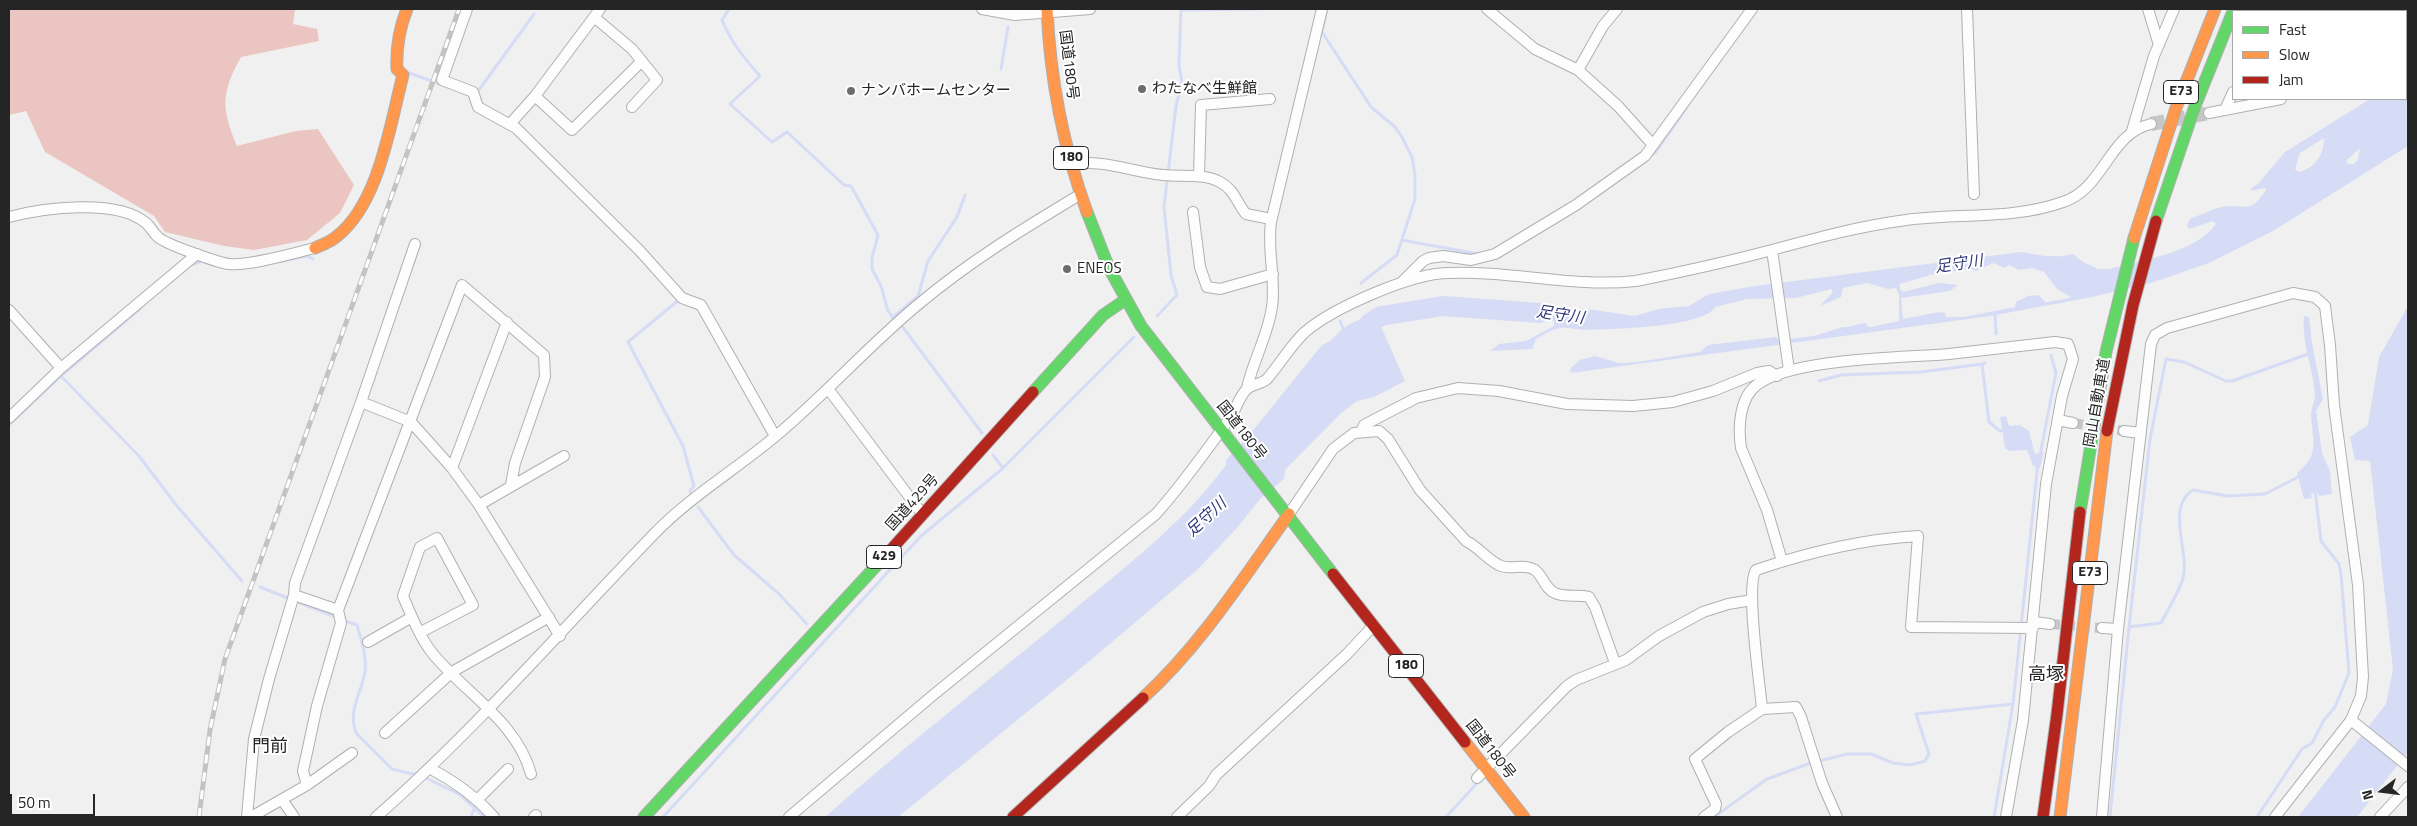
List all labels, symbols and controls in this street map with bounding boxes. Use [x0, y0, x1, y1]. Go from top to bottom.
legend [2232, 10, 2407, 100]
text: Fast [2279, 18, 2306, 41]
street label: 国道180号 [1055, 29, 1081, 101]
text: Slow [2279, 43, 2310, 66]
text: Jam [2279, 68, 2303, 91]
place label: わたなべ生鮮館 [1152, 80, 1257, 98]
road number: E73 [2164, 80, 2198, 104]
place label: ナンバホームセンター [861, 82, 1011, 100]
marker: わたなべ生鮮館 [1136, 83, 1148, 95]
marker: ナンバホームセンター [845, 85, 857, 97]
road number: 180 [1054, 146, 1088, 170]
water label: 足守川 [1934, 252, 1984, 278]
place label: ENEOS [1077, 260, 1122, 278]
marker: ENEOS [1061, 263, 1073, 275]
water label: 足守川 [1535, 303, 1585, 329]
street label: 岡山自動車道 [2081, 357, 2115, 449]
street label: 国道180号 [1212, 398, 1270, 464]
street label: 国道429号 [883, 471, 943, 535]
water label: 足守川 [1183, 495, 1231, 541]
road number: 429 [866, 546, 902, 568]
road number: E73 [2072, 562, 2108, 584]
road number: 180 [1388, 654, 1424, 678]
district label: 高塚 [2028, 665, 2064, 687]
street label: 国道180号 [1461, 717, 1519, 783]
district label: 門前 [252, 737, 288, 759]
north arrow [2357, 766, 2407, 816]
scale bar [12, 784, 98, 816]
text: N [2356, 788, 2378, 802]
text: 50 m [18, 791, 51, 814]

